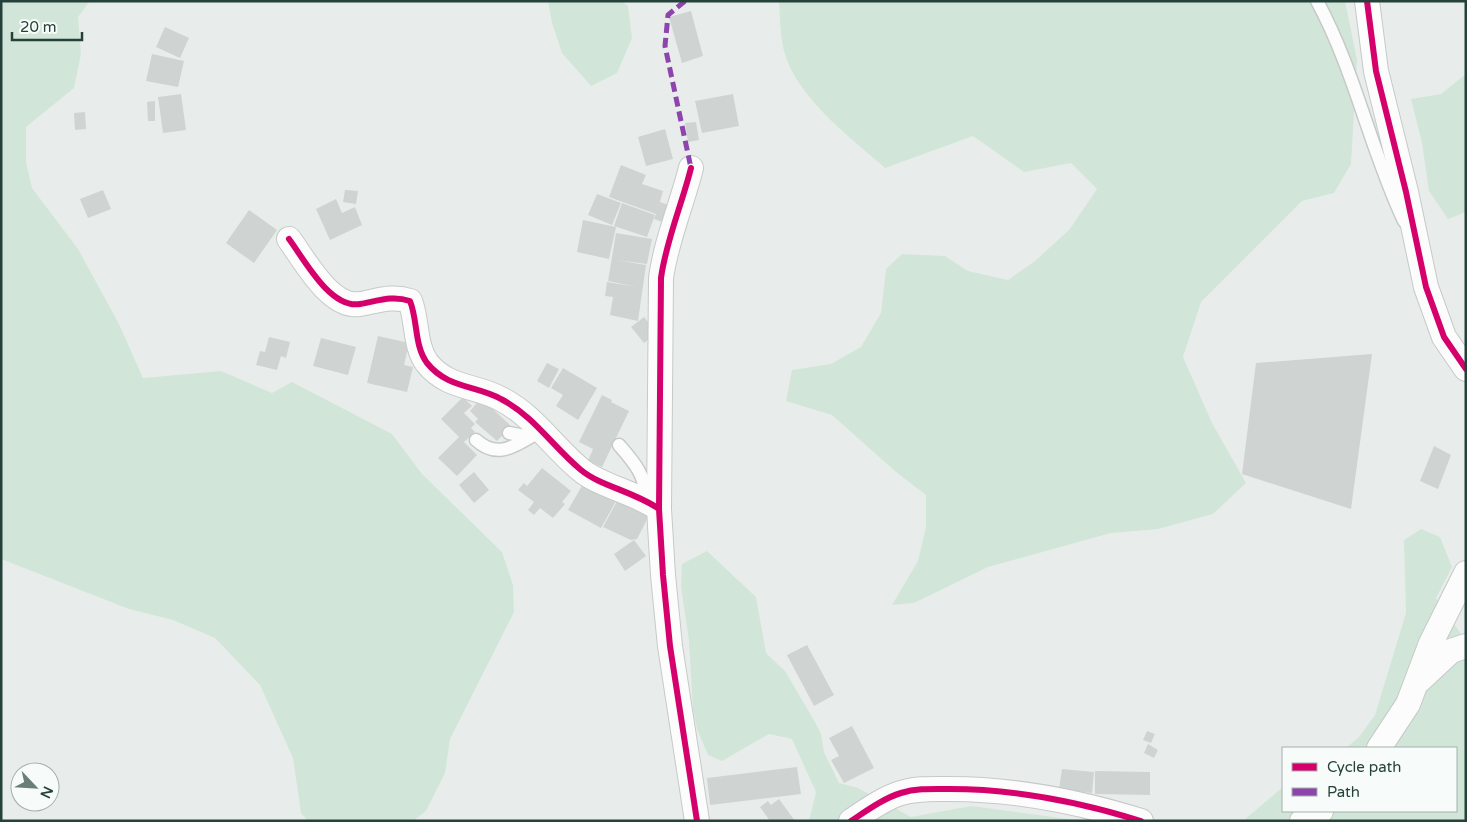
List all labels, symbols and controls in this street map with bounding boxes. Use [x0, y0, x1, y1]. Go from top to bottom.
scale bar [12, 10, 82, 42]
text: 20 m [20, 18, 57, 36]
legend [1282, 747, 1457, 812]
text: Cycle path [1327, 758, 1401, 776]
north arrow [10, 762, 60, 812]
text: Path [1327, 783, 1360, 801]
text: N [36, 784, 56, 801]

